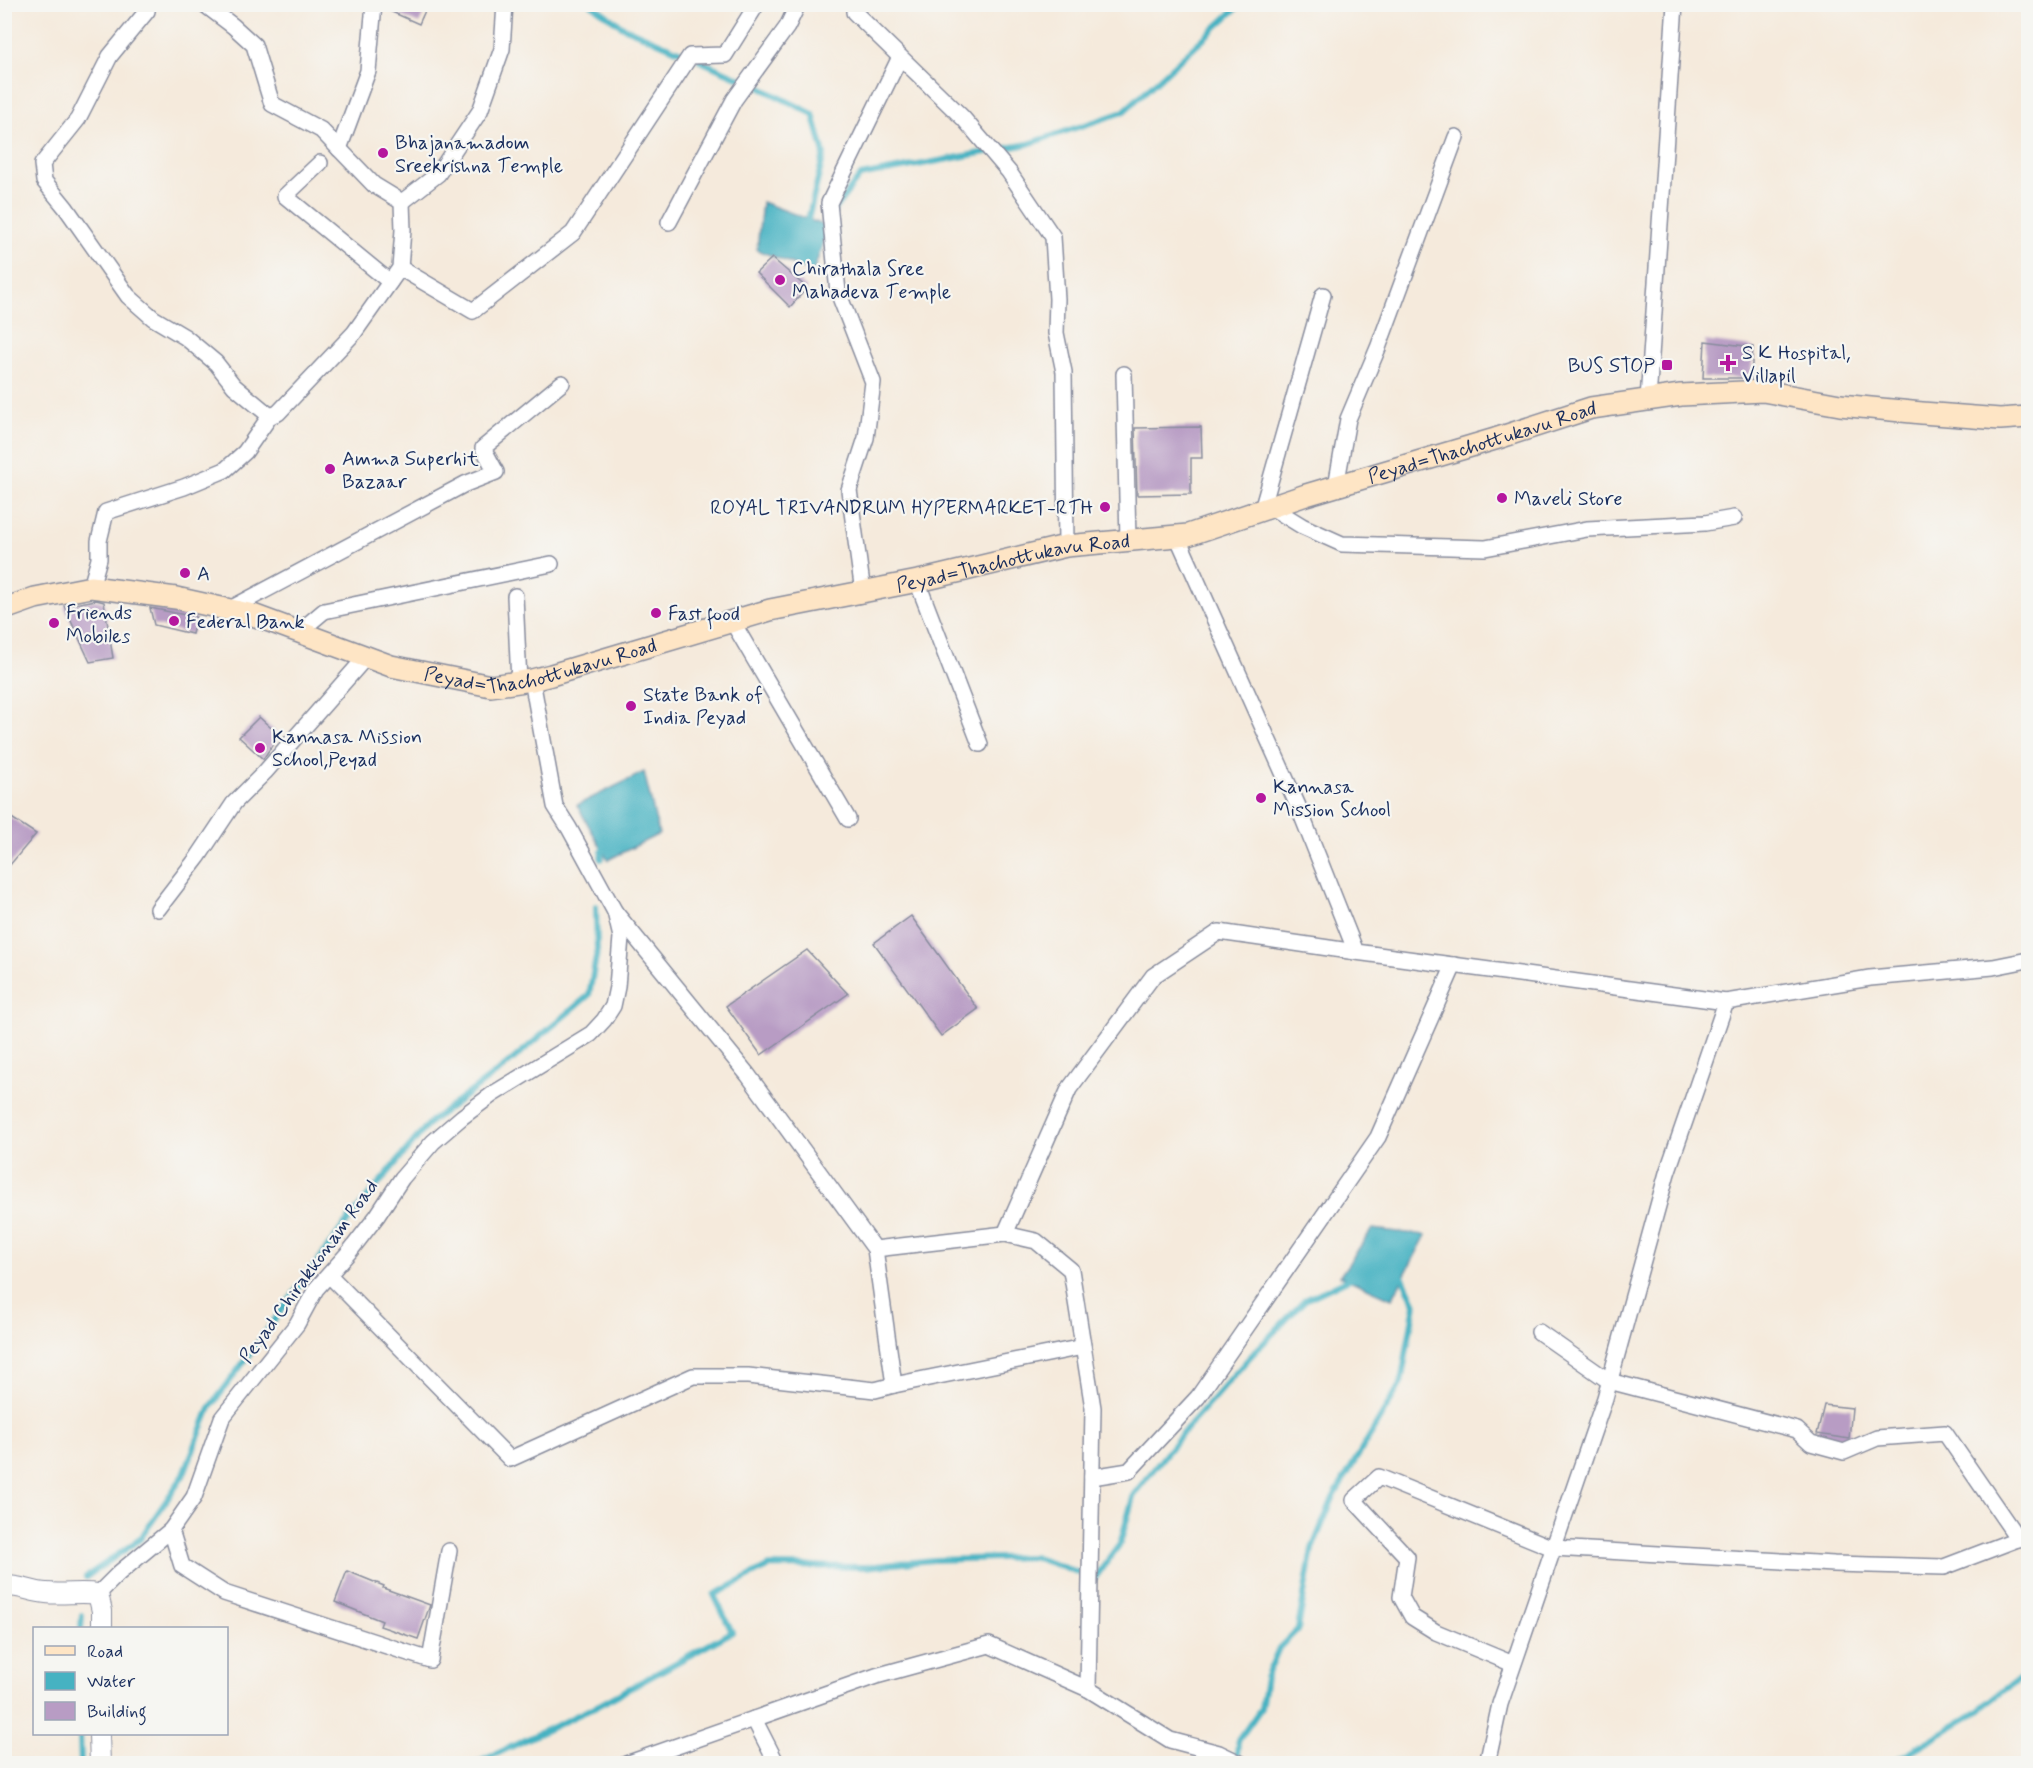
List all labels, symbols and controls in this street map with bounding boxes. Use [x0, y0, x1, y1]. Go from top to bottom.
place label: Bhajanamadom Sreekrishna Temple [395, 130, 563, 180]
marker: Bhajanamadom Sreekrishna Temple [376, 146, 390, 160]
place label: Chirathala Sree Mahadeva Temple [792, 256, 951, 306]
marker: Chirathala Sree Mahadeva Temple [773, 273, 787, 287]
place label: S K Hospital, Villapil [1742, 340, 1851, 390]
place label: BUS STOP [1568, 353, 1656, 380]
marker: S K Hospital, Villapil [1719, 354, 1737, 372]
marker: BUS STOP [1660, 358, 1674, 372]
street label: Peyad=Thachottukavu Road [1365, 395, 1598, 491]
place label: Amma Superhit Bazaar [342, 446, 479, 496]
marker: Amma Superhit Bazaar [323, 462, 337, 476]
place label: Maveli Store [1514, 486, 1623, 513]
marker: Maveli Store [1495, 491, 1509, 505]
place label: ROYAL TRIVANDRUM HYPERMARKET-RTH [710, 495, 1093, 522]
marker: ROYAL TRIVANDRUM HYPERMARKET-RTH [1098, 500, 1112, 514]
street label: Peyad=Thachottukavu Road [894, 528, 1131, 600]
place label: A [197, 561, 210, 588]
marker: A [178, 566, 192, 580]
place label: Friends Mobiles [66, 600, 132, 650]
place label: Fast food [668, 601, 740, 630]
marker: Fast food [649, 606, 663, 620]
place label: Federal Bank [186, 609, 305, 636]
marker: Federal Bank [167, 614, 181, 628]
marker: Friends Mobiles [47, 616, 61, 630]
street label: Peyad=Thachottukavu Road [422, 632, 660, 701]
place label: State Bank of India Peyad [643, 682, 763, 732]
marker: State Bank of India Peyad [624, 699, 638, 713]
place label: Kannasa Mission School,Peyad [272, 724, 422, 774]
marker: Kannasa Mission School,Peyad [253, 741, 267, 755]
place label: Kannasa Mission School [1273, 774, 1391, 824]
marker: Kannasa Mission School [1254, 791, 1268, 805]
street label: Peyad Chirakkonam Road [233, 1174, 385, 1369]
legend [33, 1627, 228, 1735]
text: Road [87, 1640, 123, 1664]
text: Water [87, 1670, 136, 1694]
text: Building [87, 1700, 147, 1726]

